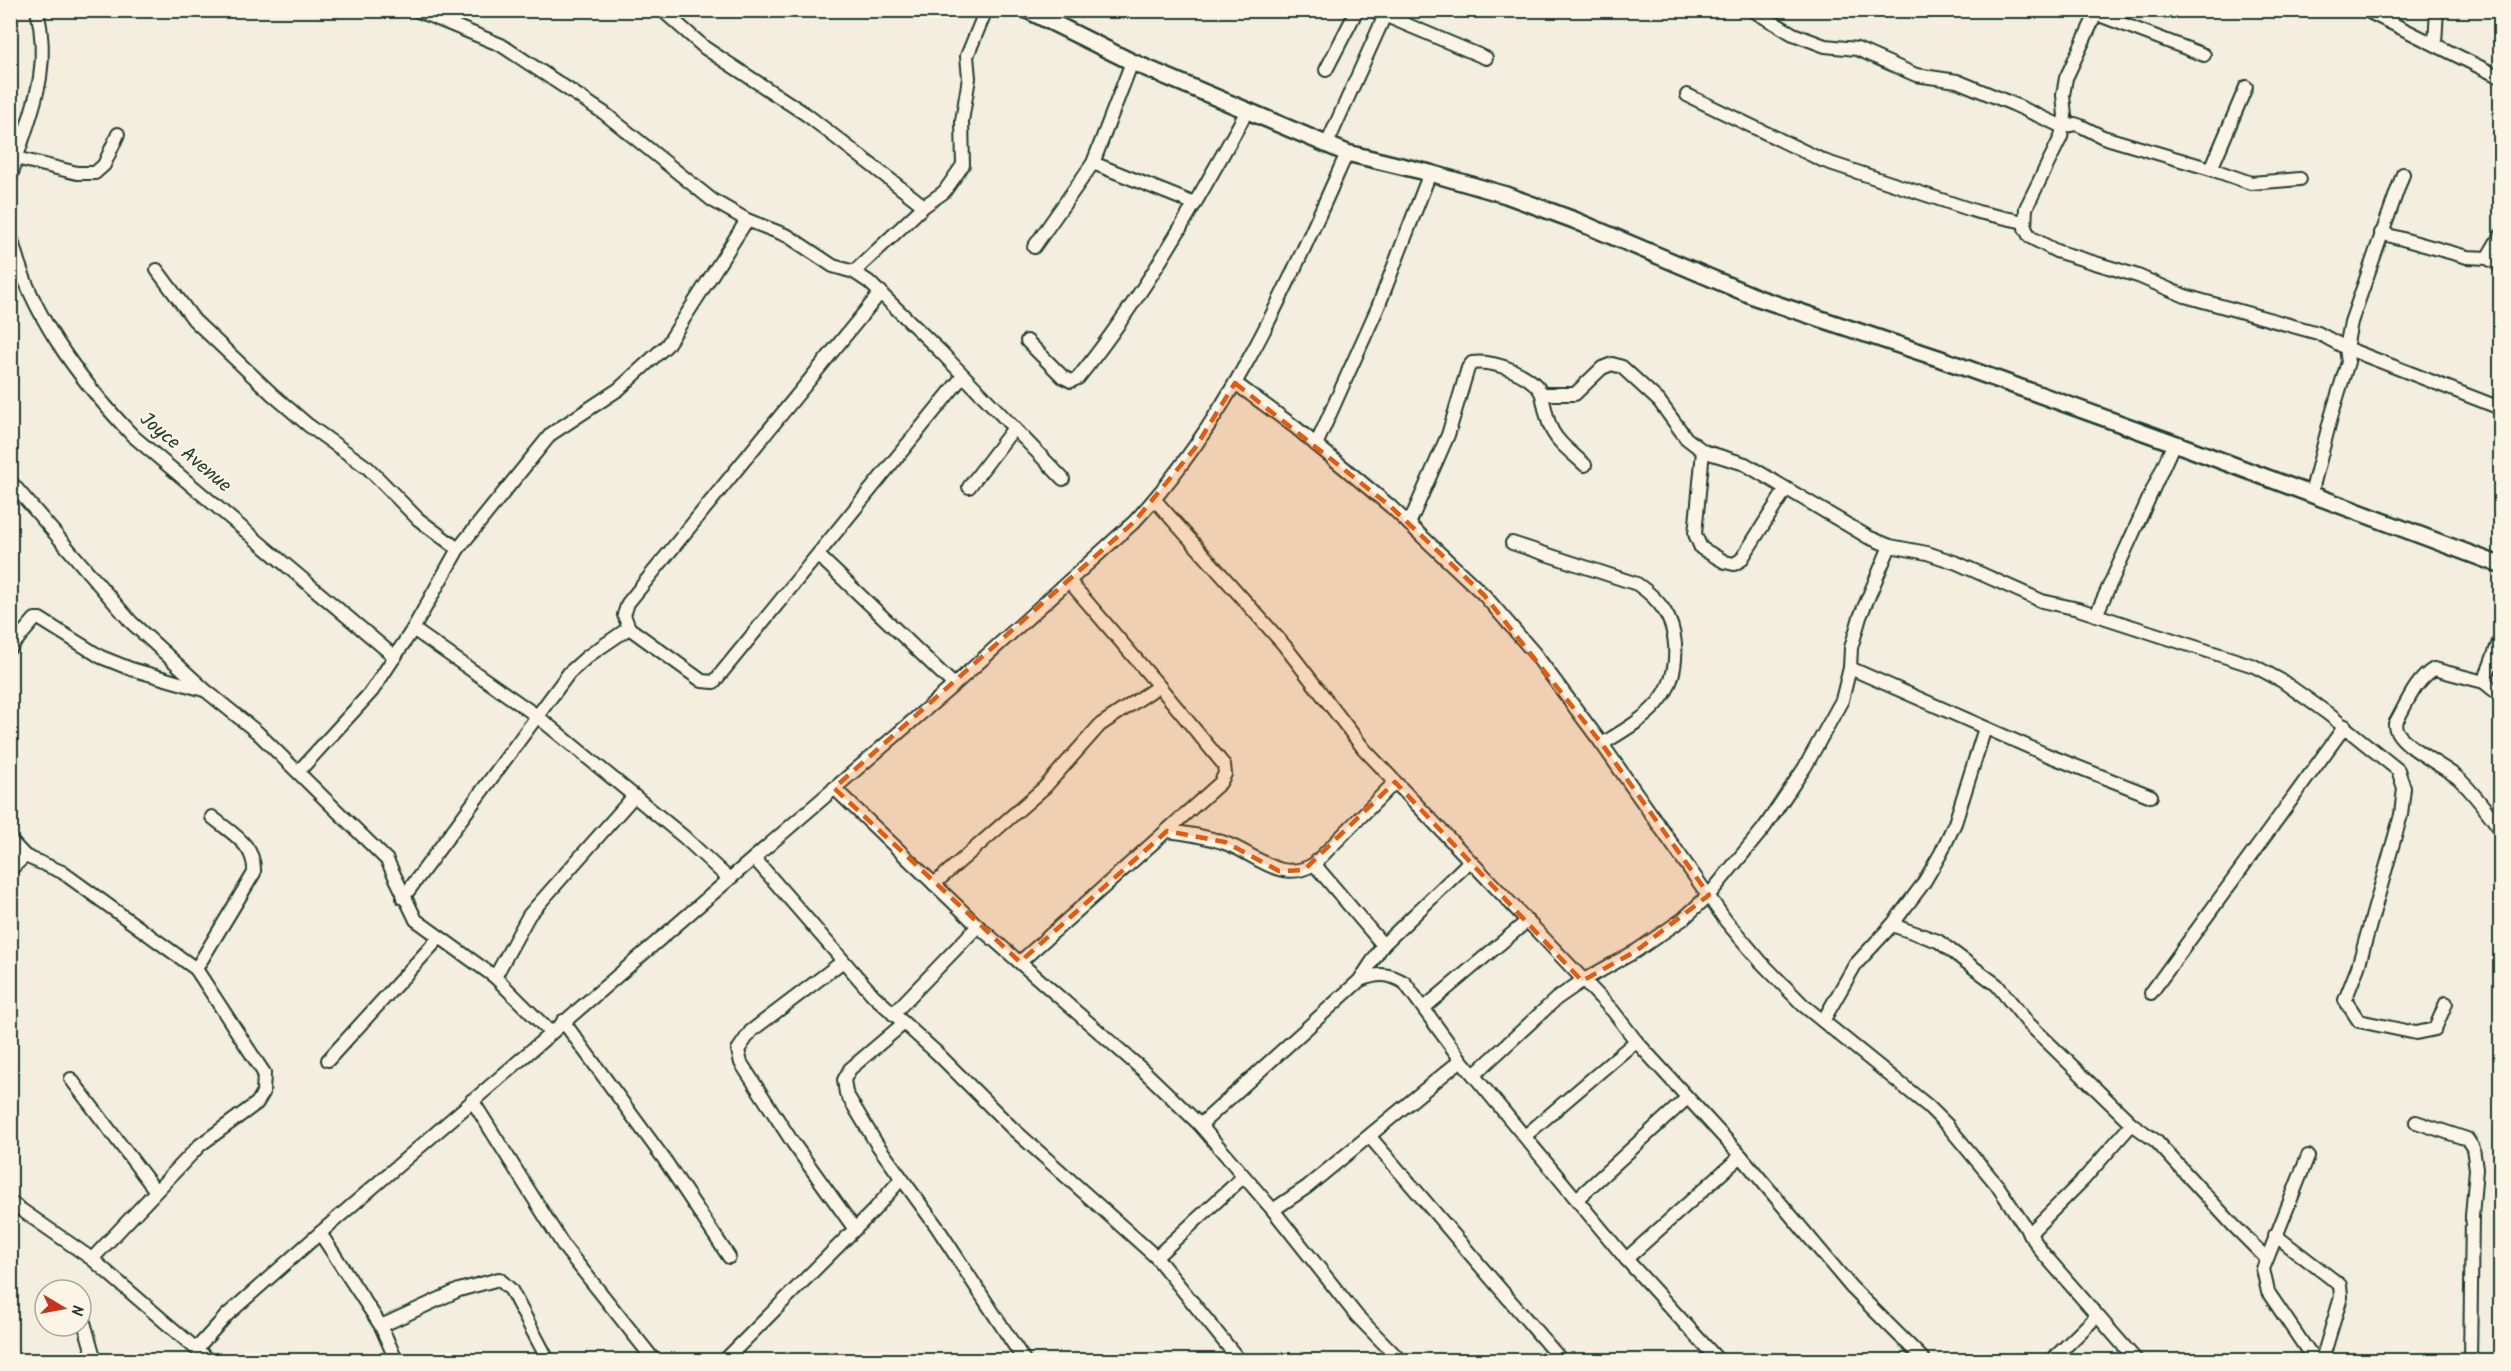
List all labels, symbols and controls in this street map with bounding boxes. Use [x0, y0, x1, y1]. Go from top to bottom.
street label: Joyce Avenue [132, 405, 238, 501]
north arrow [33, 1278, 93, 1338]
text: N [63, 1303, 89, 1317]

